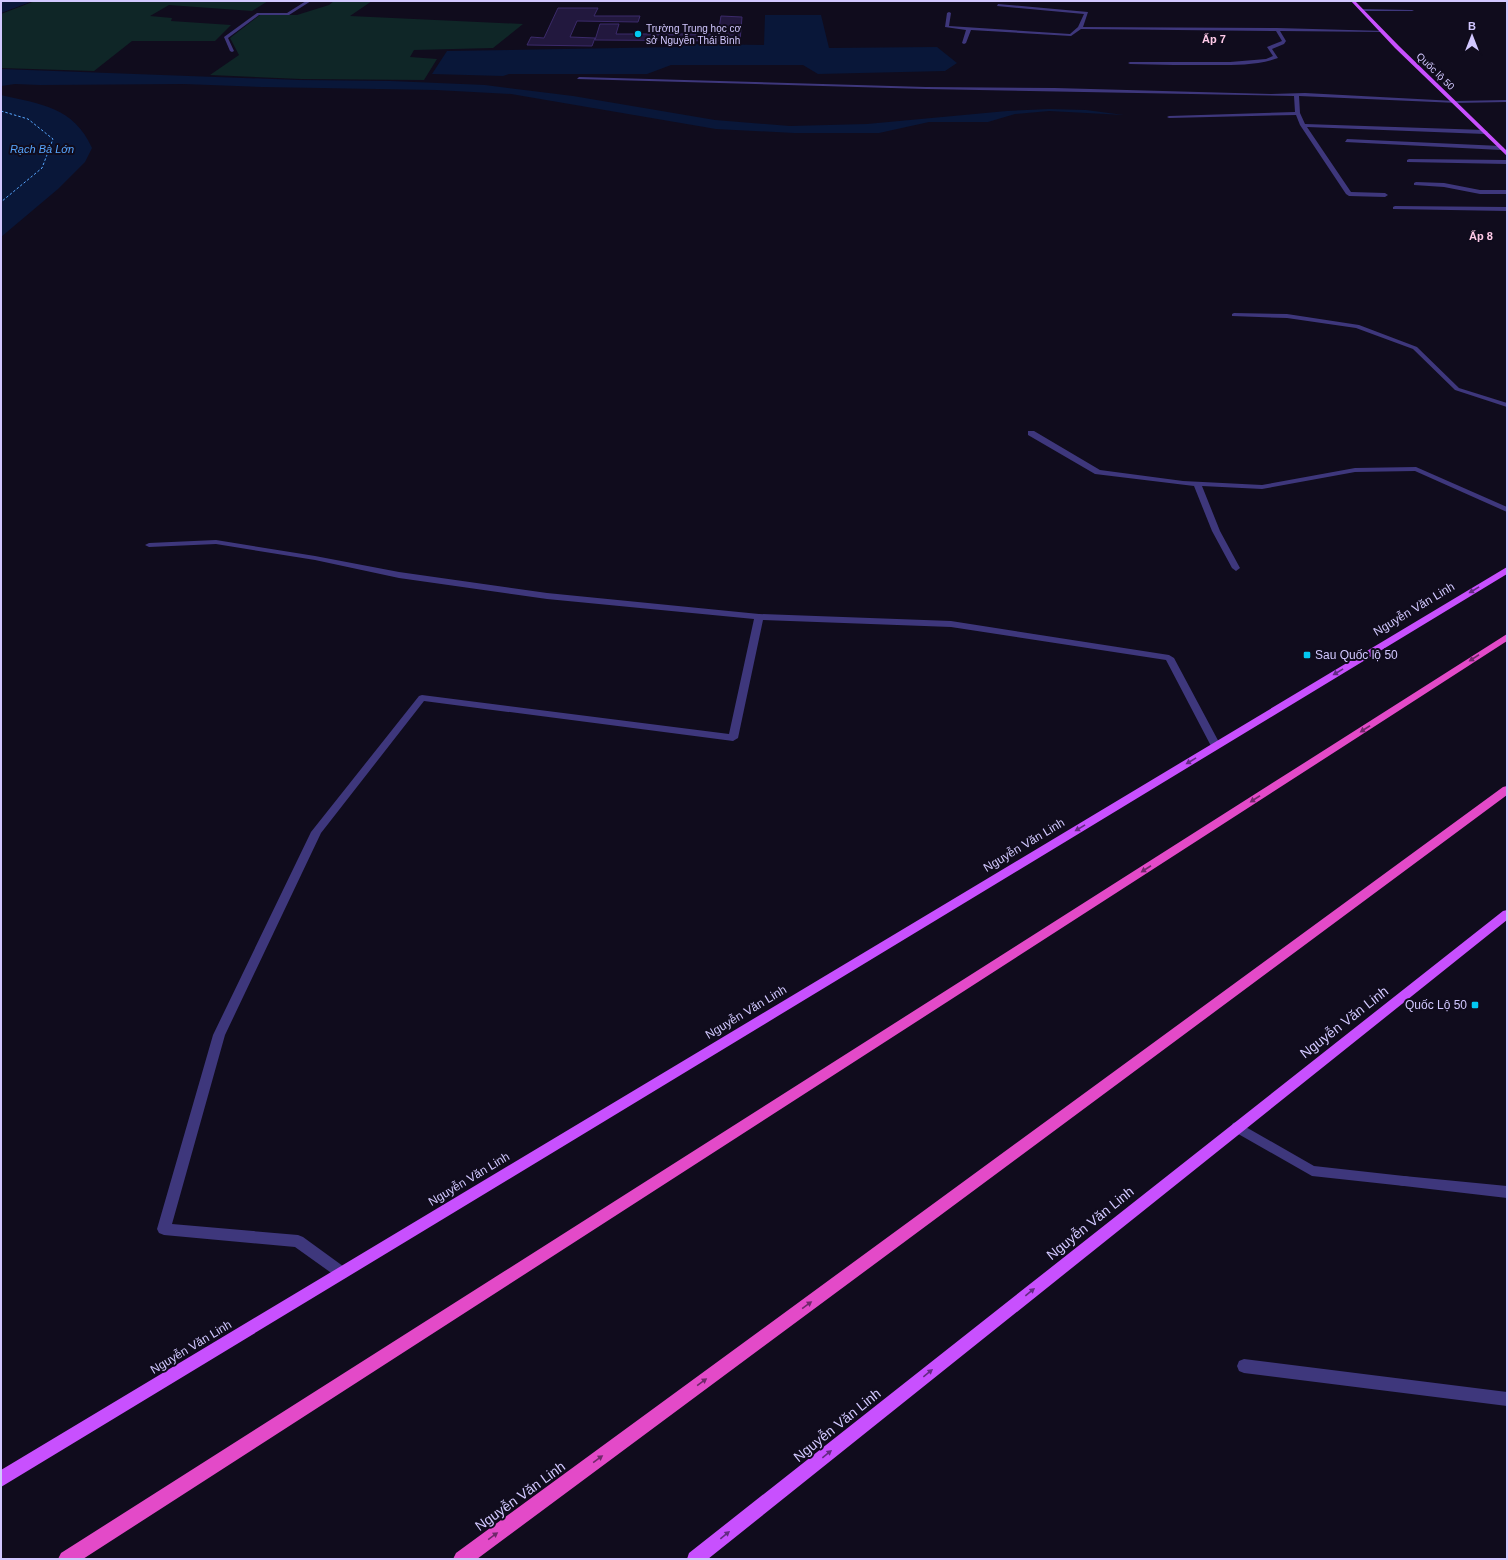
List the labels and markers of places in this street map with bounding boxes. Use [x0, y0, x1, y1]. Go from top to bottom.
place label: Trường Trung học cơ sở Nguyễn Thái Bình [646, 23, 741, 46]
marker: Trường Trung học cơ sở Nguyễn Thái Bình [633, 29, 643, 39]
place label: Sau Quốc lộ 50 [1315, 648, 1398, 662]
marker: Sau Quốc lộ 50 [1302, 650, 1312, 660]
place label: Quốc Lộ 50 [1405, 998, 1467, 1012]
marker: Quốc Lộ 50 [1470, 1000, 1480, 1010]

